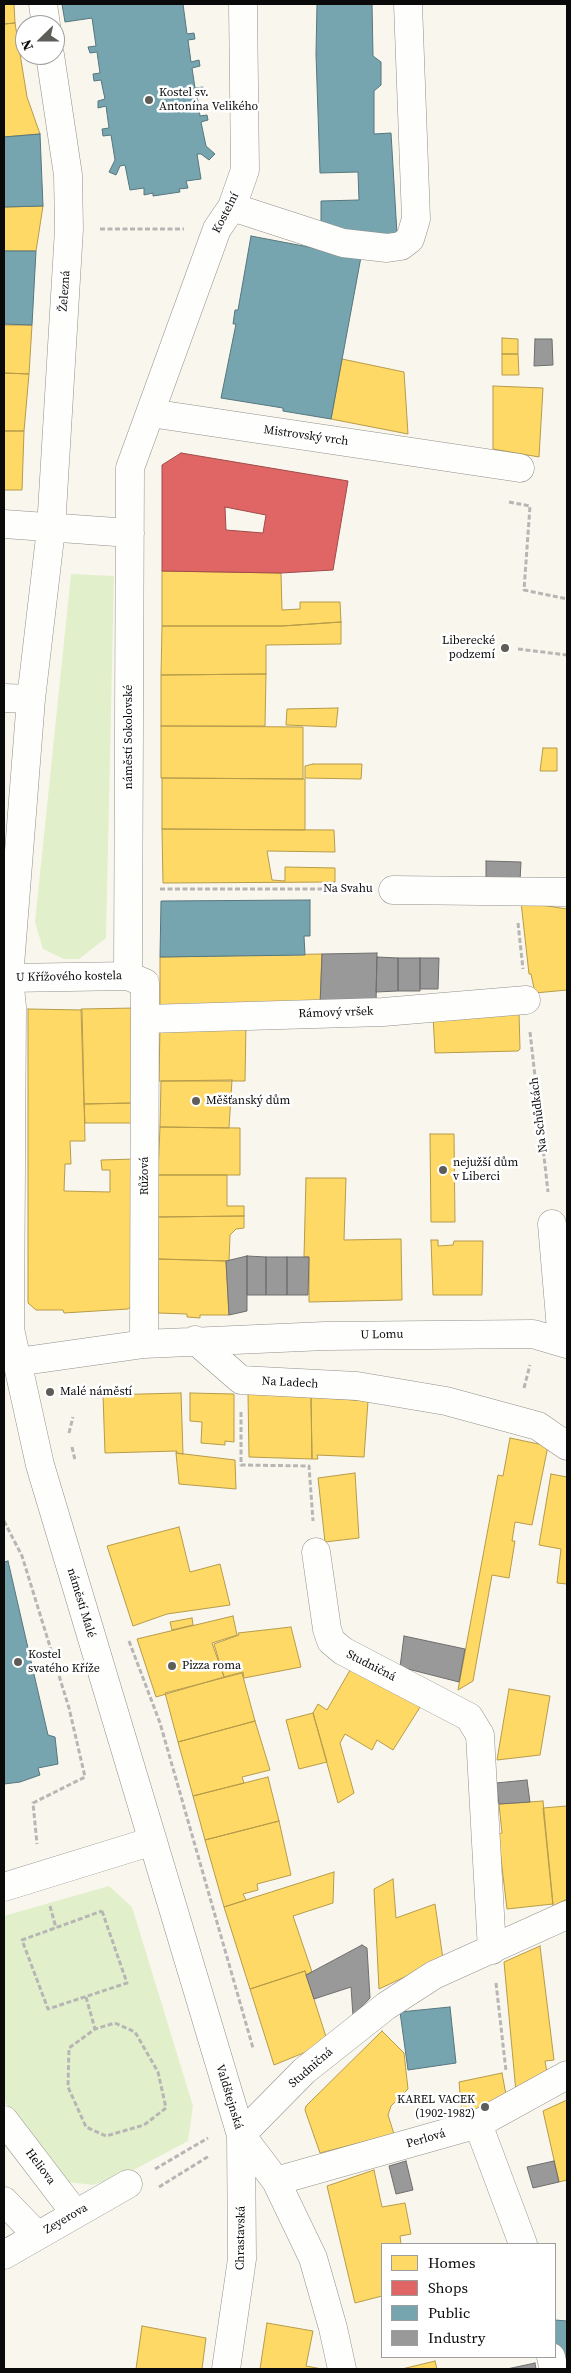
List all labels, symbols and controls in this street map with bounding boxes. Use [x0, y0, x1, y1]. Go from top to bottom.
north arrow [15, 15, 65, 65]
text: N [16, 37, 38, 54]
place label: Kostel sv. Antonína Velikého [159, 86, 258, 114]
marker: Kostel sv. Antonína Velikého [143, 94, 155, 106]
street label: Kostelní [210, 190, 242, 236]
street label: Železná [56, 270, 74, 312]
street label: Mistrovský vrch [263, 423, 349, 449]
place label: Liberecké podzemí [442, 634, 495, 662]
marker: Liberecké podzemí [499, 642, 511, 654]
street label: náměstí Sokolovské [122, 685, 136, 789]
street label: Na Svahu [323, 882, 373, 896]
street label: U Křížového kostela [16, 969, 122, 985]
street label: Rámový vršek [298, 1004, 374, 1022]
street label: Na Schůdkách [527, 1076, 551, 1154]
place label: Měšťanský dům [206, 1094, 290, 1108]
marker: Měšťanský dům [190, 1095, 202, 1107]
place label: nejužší dům v Liberci [453, 1156, 518, 1184]
street label: Růžová [138, 1157, 152, 1195]
marker: nejužší dům v Liberci [437, 1164, 449, 1176]
street label: U Lomu [360, 1327, 404, 1343]
street label: Na Ladech [261, 1374, 319, 1392]
place label: Malé náměstí [60, 1385, 132, 1399]
marker: Malé náměstí [44, 1386, 56, 1398]
street label: náměstí Malé [64, 1566, 98, 1640]
street label: Studničná [344, 1647, 398, 1685]
place label: Kostel svatého Kříže [28, 1648, 100, 1676]
marker: Kostel svatého Kříže [12, 1656, 24, 1668]
place label: Pizza roma [182, 1659, 241, 1673]
marker: Pizza roma [166, 1660, 178, 1672]
street label: Studničná [286, 2045, 336, 2091]
street label: Valdštejnská [212, 2063, 246, 2131]
place label: KAREL VACEK (1902-1982) [397, 2093, 475, 2121]
marker: KAREL VACEK (1902-1982) [479, 2101, 491, 2113]
street label: Perlová [405, 2127, 447, 2151]
street label: Heliova [22, 2146, 58, 2188]
street label: Zeyerova [42, 2201, 90, 2237]
street label: Chrastavská [233, 2206, 249, 2270]
legend [381, 2243, 556, 2358]
text: Homes [428, 2252, 475, 2273]
text: Shops [428, 2277, 468, 2298]
text: Public [428, 2302, 470, 2323]
text: Industry [428, 2327, 485, 2348]

